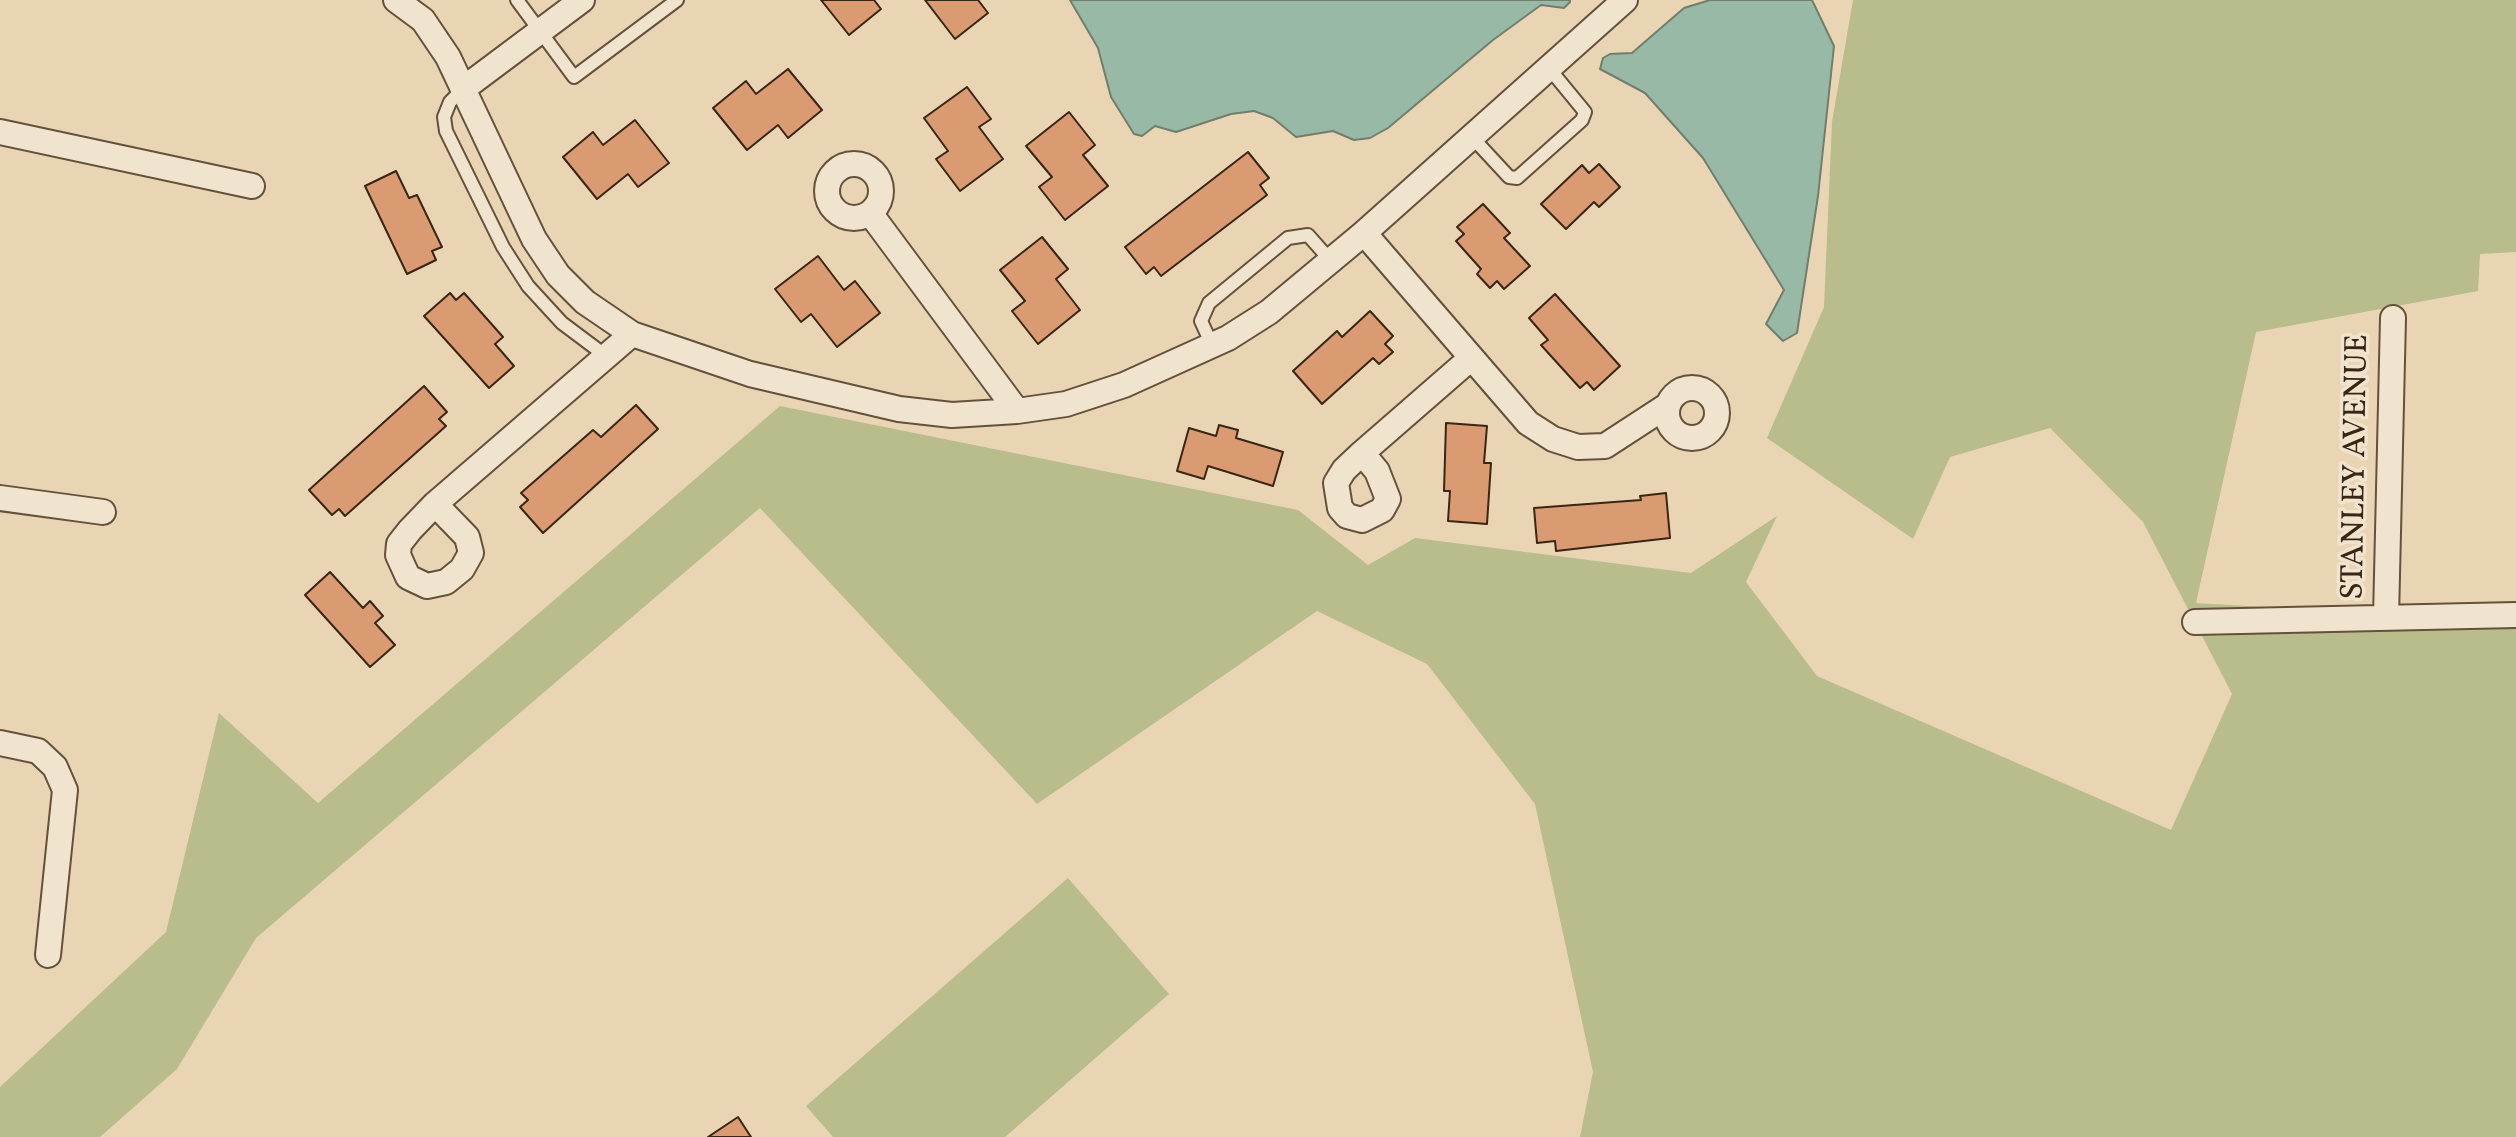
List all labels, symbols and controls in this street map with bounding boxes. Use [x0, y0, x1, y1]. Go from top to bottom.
street label: STANLEY AVENUE [2336, 334, 2380, 600]

